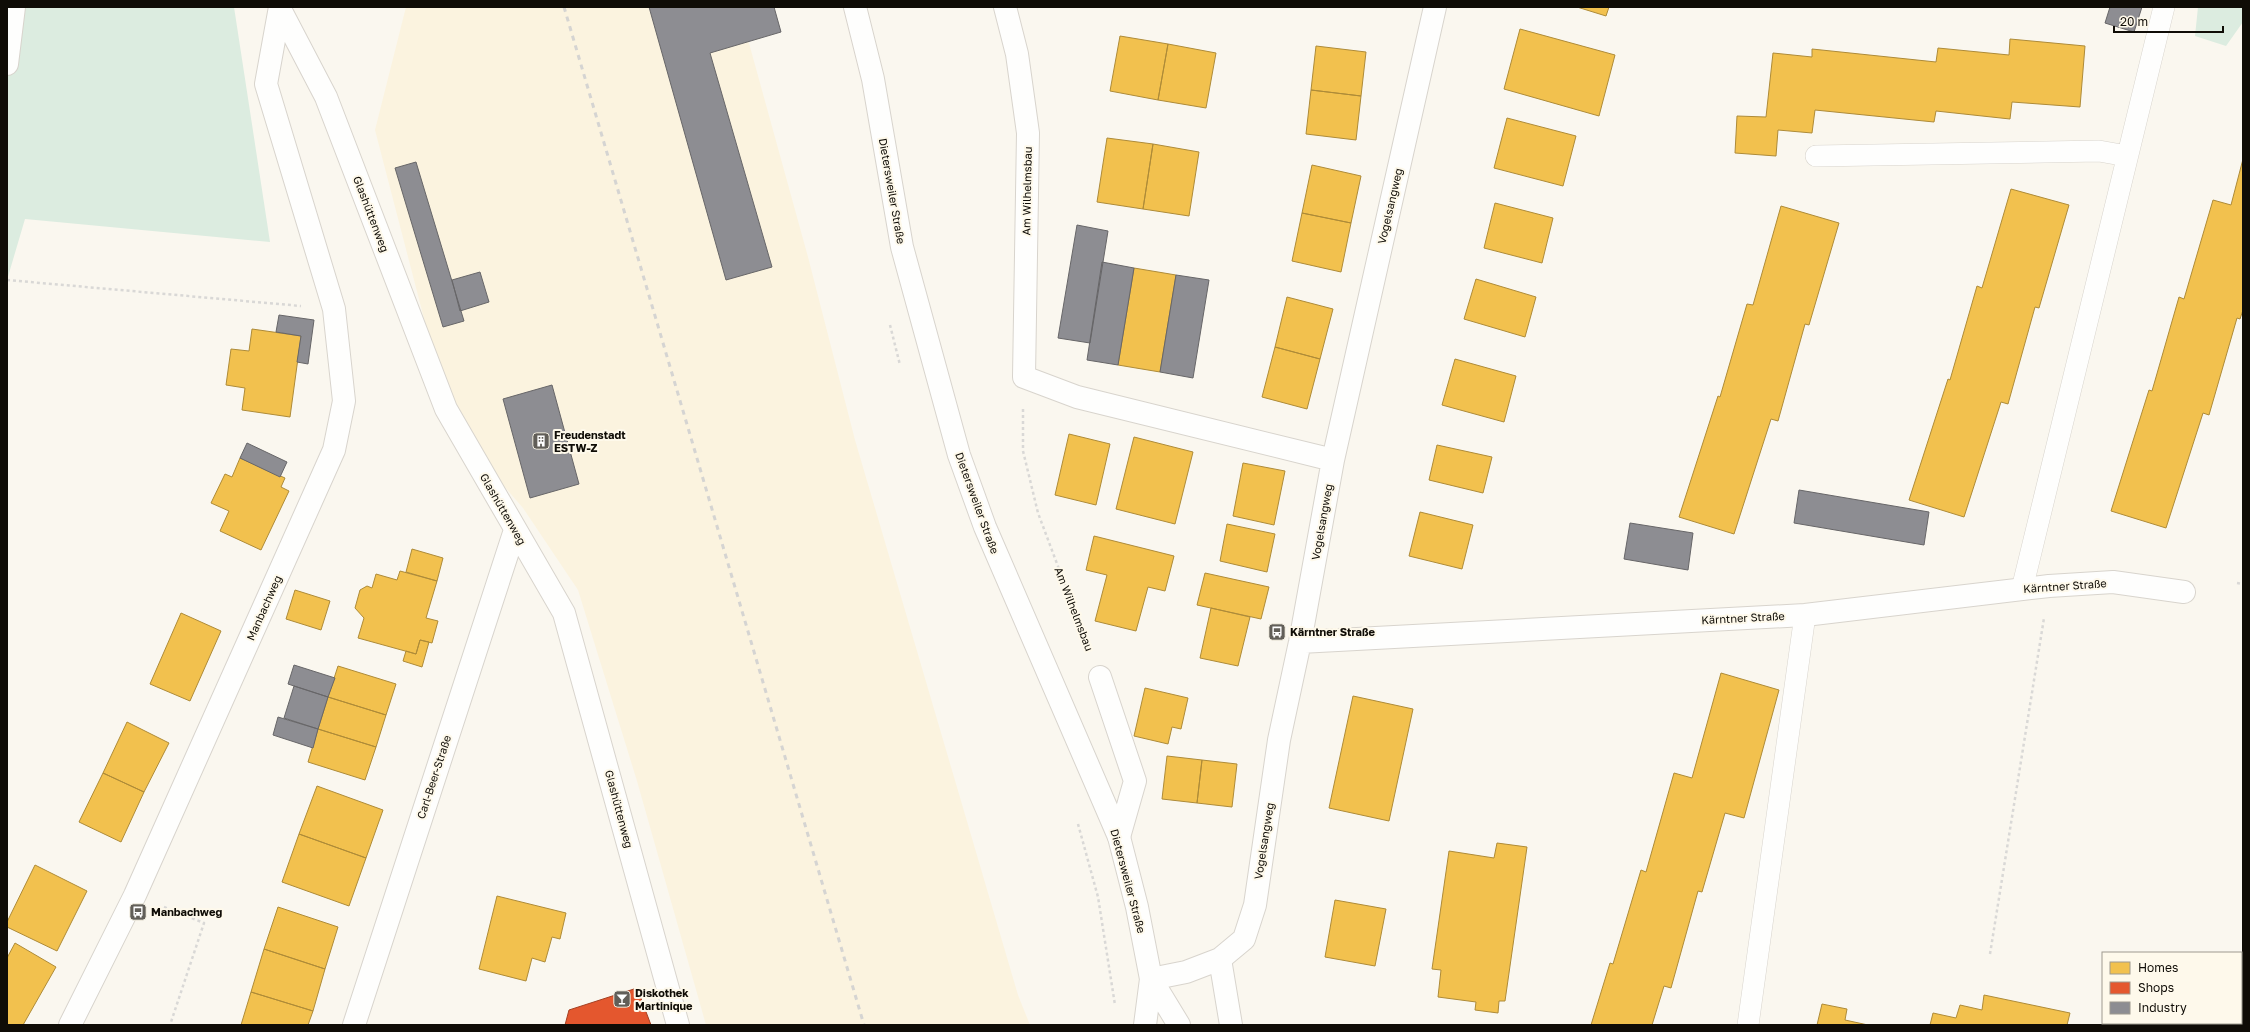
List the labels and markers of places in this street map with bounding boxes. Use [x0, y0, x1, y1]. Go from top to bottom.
place label: Freudenstadt ESTW-Z [554, 428, 626, 454]
building icon: Freudenstadt ESTW-Z [531, 431, 551, 451]
bus stop icon: Kärntner Straße [1267, 622, 1287, 642]
place label: Kärntner Straße [1290, 625, 1375, 638]
bus stop icon: Manbachweg [128, 902, 148, 922]
place label: Manbachweg [151, 905, 222, 918]
place label: Diskothek Martinique [635, 986, 693, 1012]
bar icon: Diskothek Martinique [612, 989, 632, 1009]

